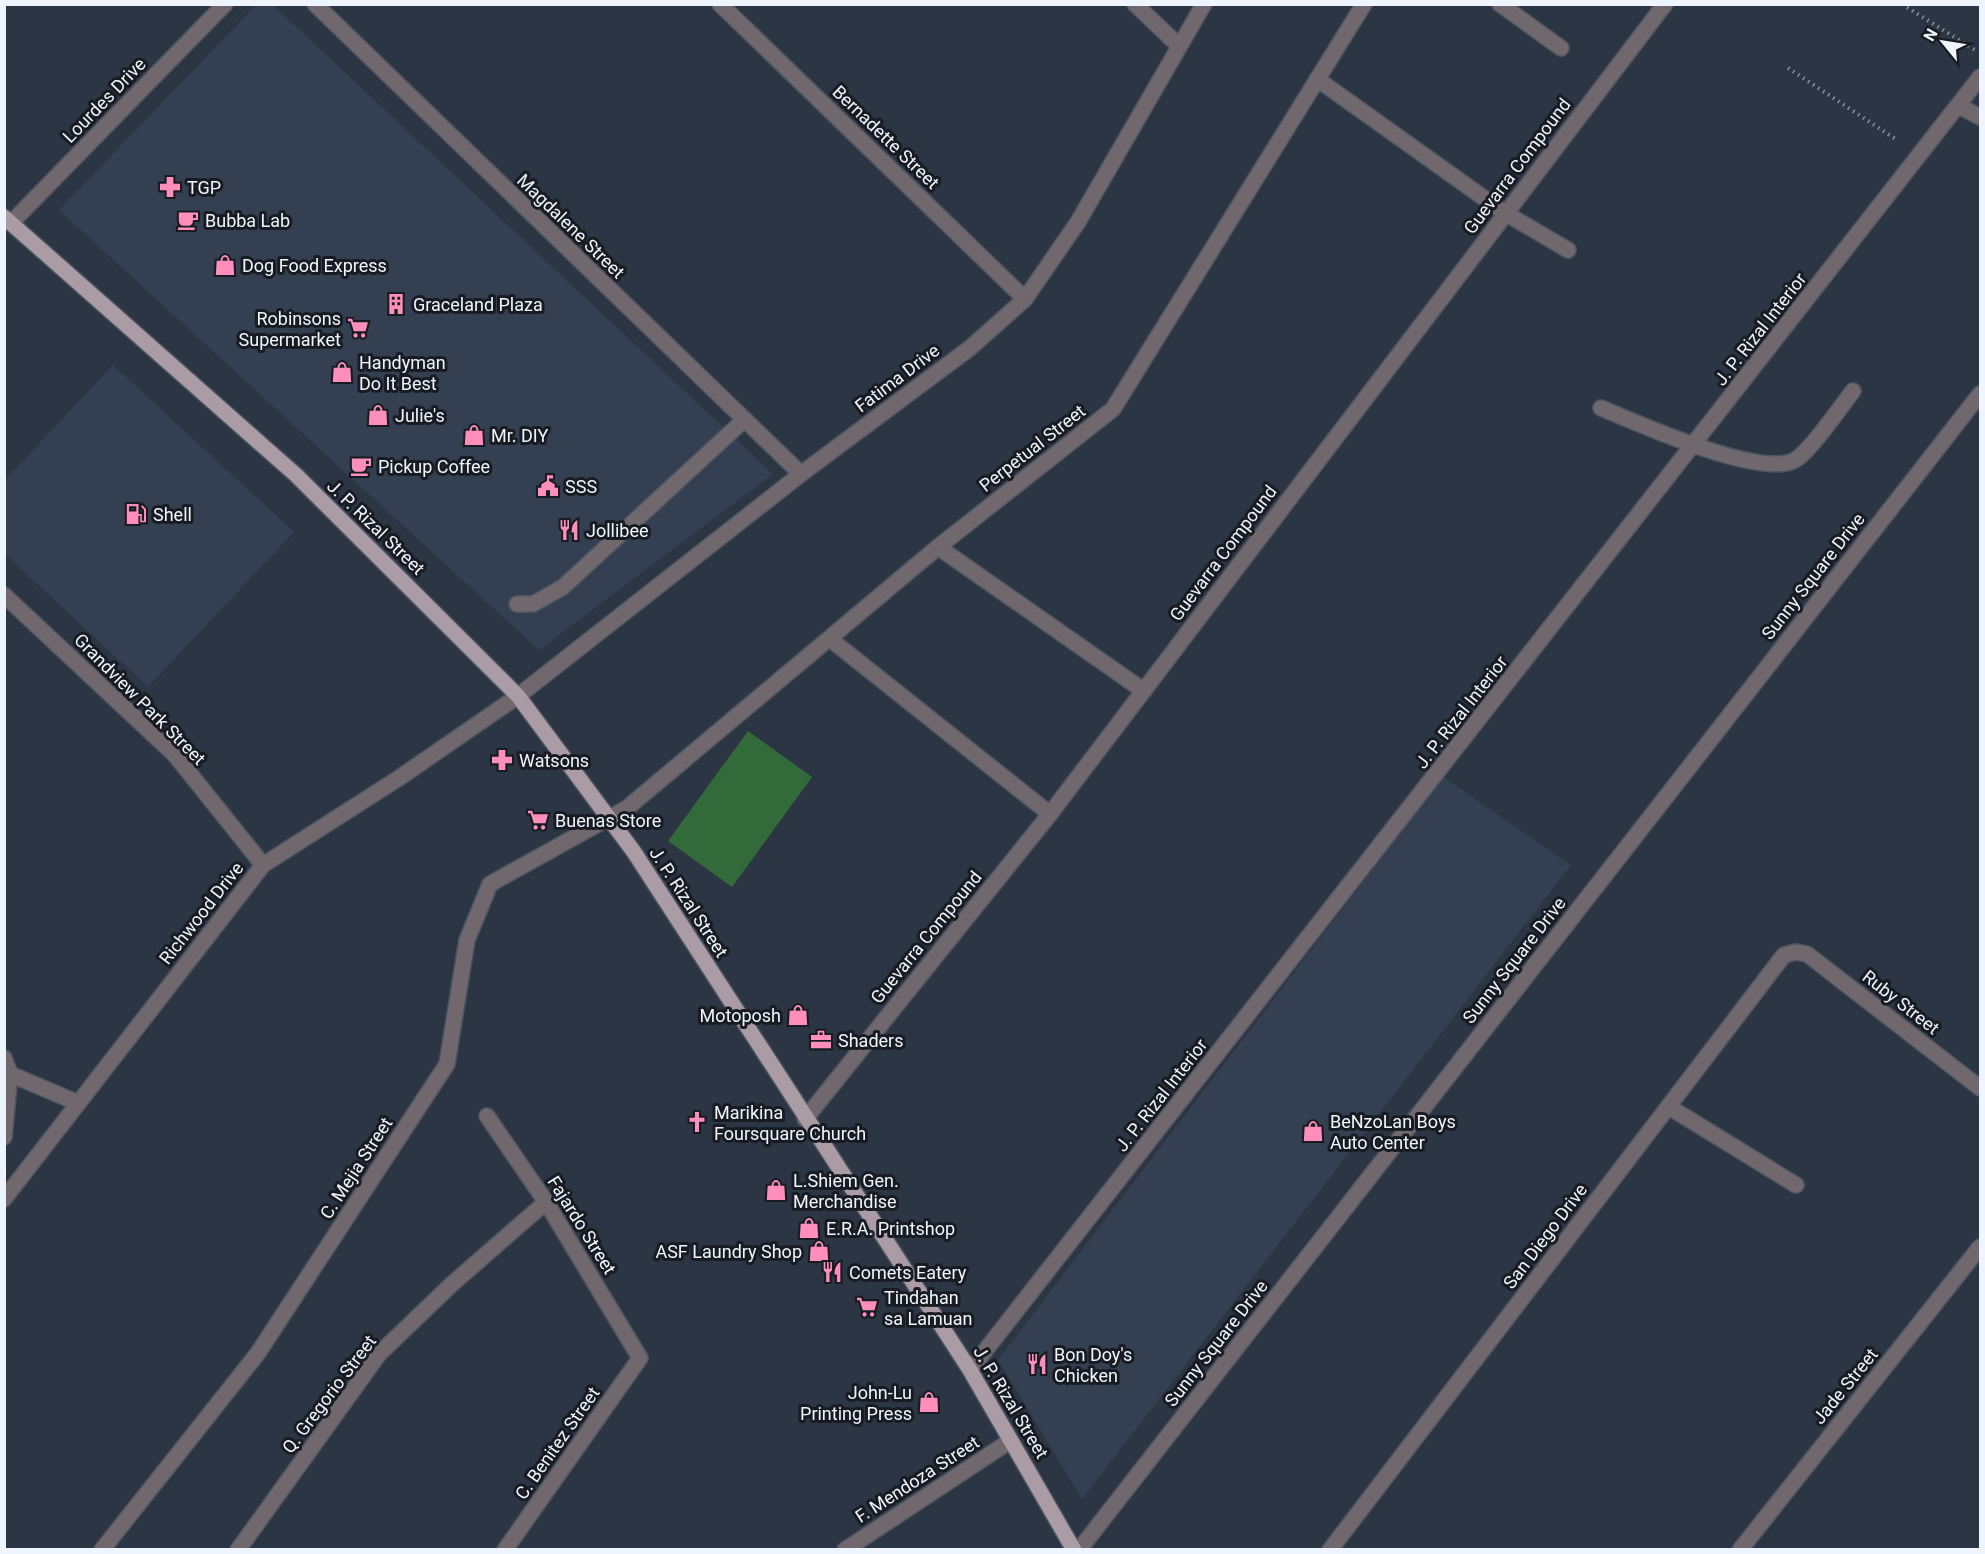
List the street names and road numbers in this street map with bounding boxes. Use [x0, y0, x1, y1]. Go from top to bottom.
street label: Lourdes Drive [58, 53, 150, 147]
street label: Bernadette Street [829, 81, 944, 193]
street label: Guevarra Compound [1459, 94, 1575, 238]
street label: Magdalene Street [513, 170, 629, 283]
street label: J. P. Rizal Interior [1710, 269, 1810, 389]
street label: Fatima Drive [851, 339, 943, 417]
street label: Perpetual Street [975, 400, 1089, 496]
street label: J. P. Rizal Street [323, 475, 429, 579]
street label: Guevarra Compound [1165, 481, 1281, 625]
street label: Sunny Square Drive [1757, 509, 1869, 643]
street label: Grandview Park Street [70, 629, 210, 769]
street label: J. P. Rizal Interior [1411, 652, 1511, 772]
street label: J. P. Rizal Street [646, 843, 733, 961]
street label: Richwood Drive [155, 858, 247, 968]
street label: Guevarra Compound [866, 867, 986, 1007]
street label: Sunny Square Drive [1458, 893, 1570, 1027]
street label: Ruby Street [1858, 966, 1944, 1039]
street label: J. P. Rizal Interior [1111, 1035, 1211, 1155]
street label: C. Mejia Street [315, 1113, 397, 1223]
street label: Fajardo Street [543, 1172, 621, 1278]
street label: San Diego Drive [1499, 1179, 1591, 1293]
street label: Sunny Square Drive [1160, 1276, 1272, 1410]
street label: Q. Gregorio Street [278, 1331, 380, 1457]
street label: J. P. Rizal Street [969, 1342, 1053, 1462]
street label: Jade Street [1808, 1344, 1882, 1428]
street label: C. Benitez Street [510, 1383, 604, 1503]
street label: F. Mendoza Street [851, 1431, 983, 1527]

